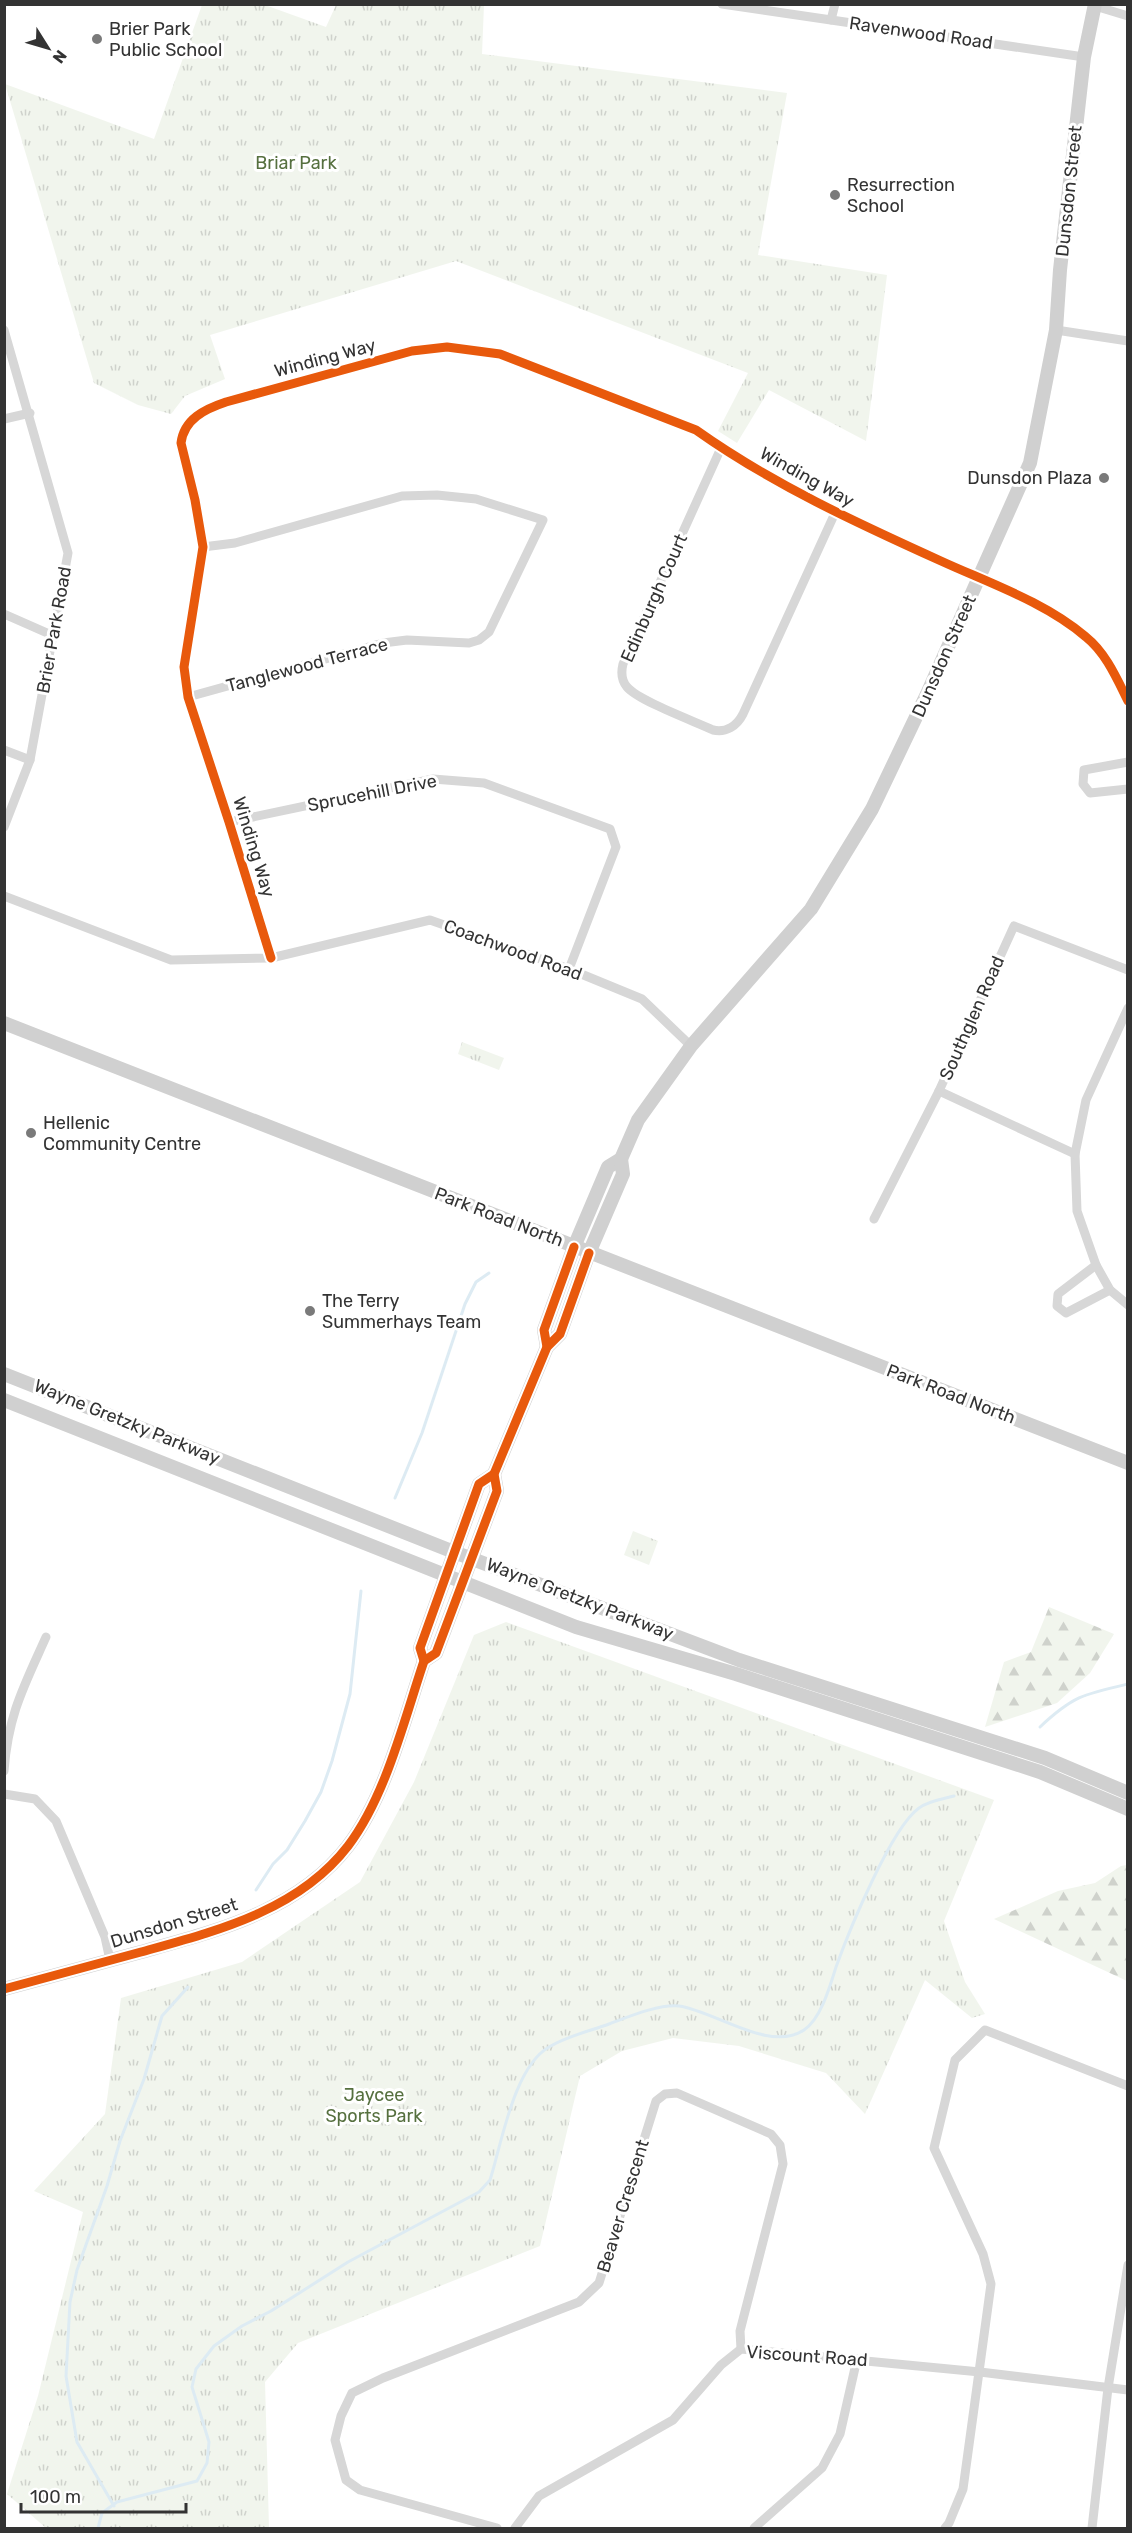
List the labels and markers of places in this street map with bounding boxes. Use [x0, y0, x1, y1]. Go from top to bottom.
place label: Brier Park Public School [109, 18, 222, 61]
marker: Brier Park Public School [90, 32, 104, 46]
place label: Resurrection School [847, 174, 955, 217]
marker: Resurrection School [828, 188, 842, 202]
place label: Dunsdon Plaza [967, 467, 1092, 489]
marker: Dunsdon Plaza [1097, 471, 1111, 485]
place label: Hellenic Community Centre [43, 1112, 201, 1155]
marker: Hellenic Community Centre [24, 1126, 38, 1140]
place label: The Terry Summerhays Team [322, 1290, 481, 1333]
marker: The Terry Summerhays Team [303, 1304, 317, 1318]

